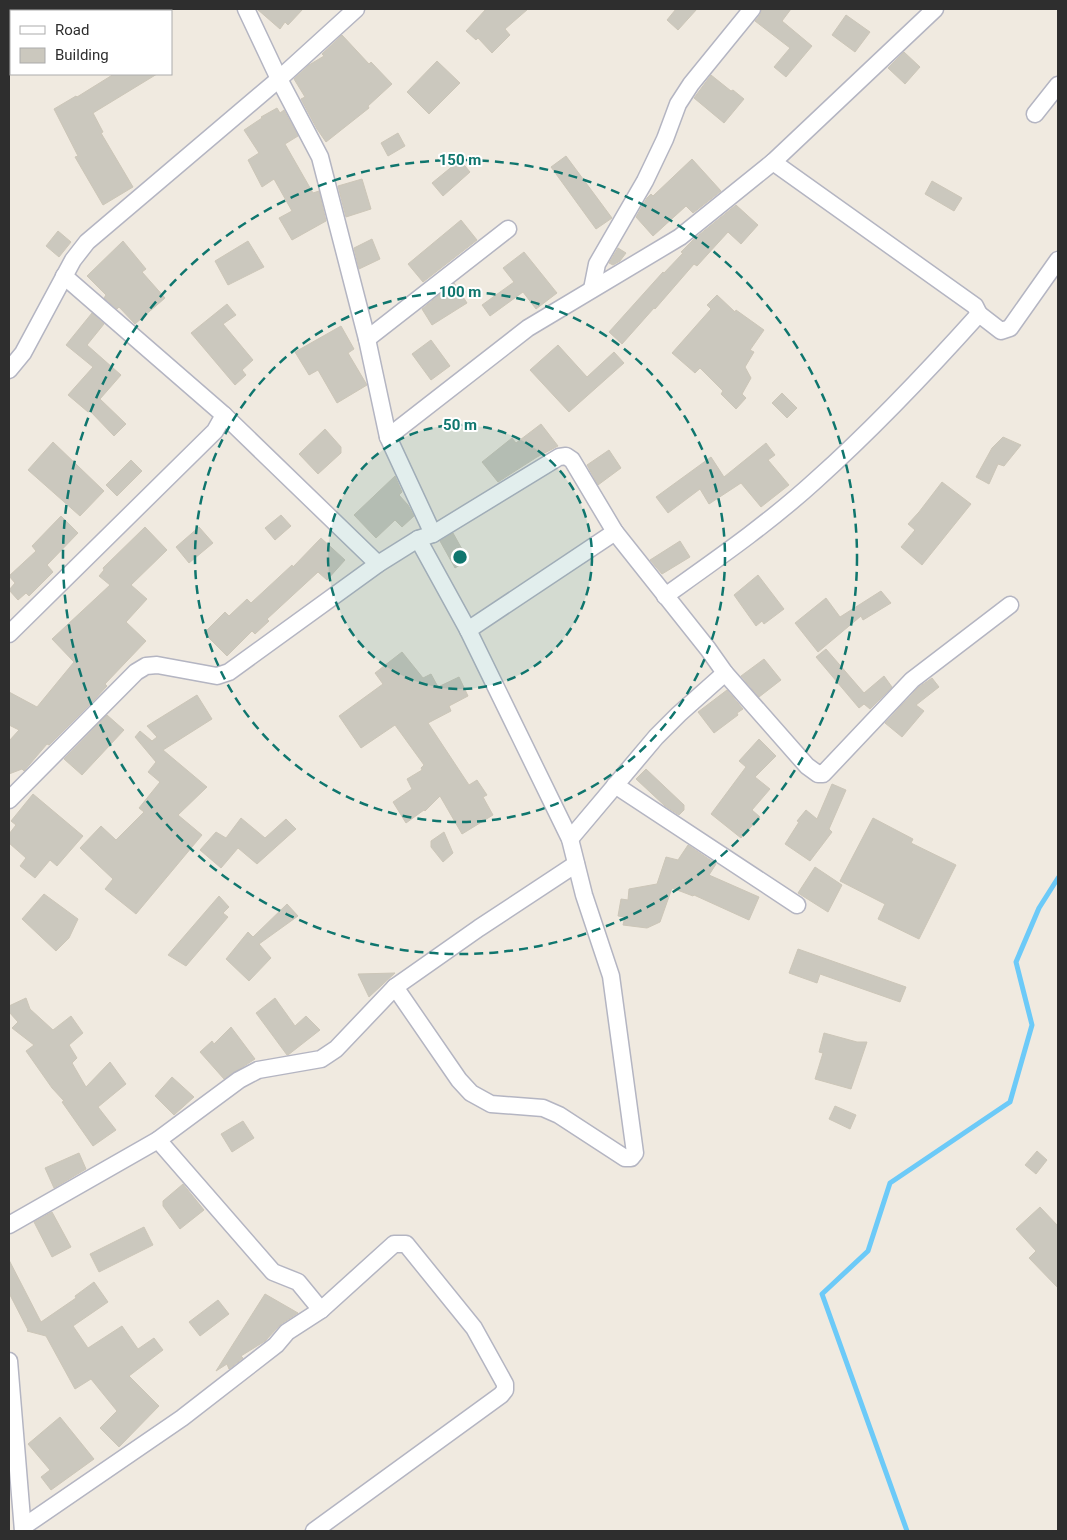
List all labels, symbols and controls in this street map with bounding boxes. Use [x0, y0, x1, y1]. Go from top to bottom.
legend [10, 10, 172, 75]
text: Road [55, 21, 89, 39]
text: Building [55, 46, 109, 64]
text: 150 m [439, 151, 481, 169]
text: 100 m [439, 283, 481, 301]
text: 50 m [443, 416, 477, 434]
centre of rings [451, 548, 469, 566]

